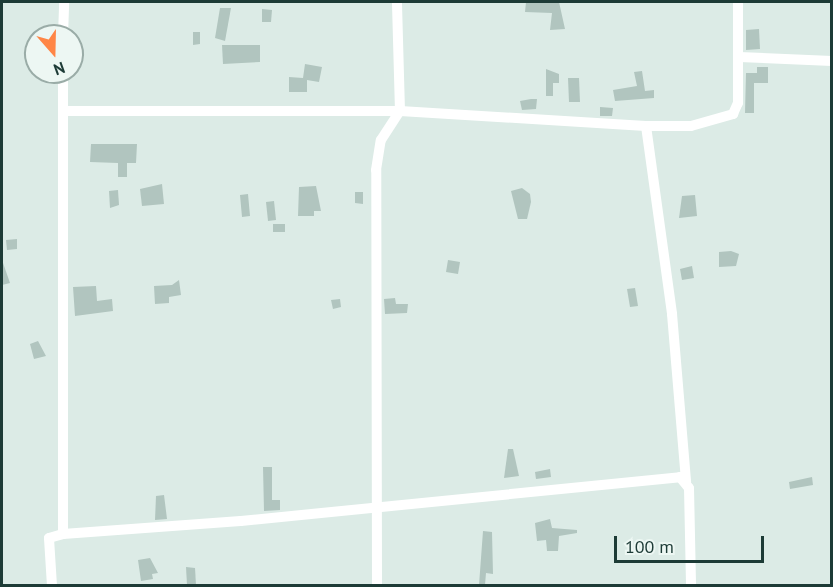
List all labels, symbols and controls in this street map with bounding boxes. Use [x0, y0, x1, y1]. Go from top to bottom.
north arrow [24, 24, 84, 84]
text: N [51, 58, 68, 80]
scale bar [617, 524, 767, 562]
text: 100 m [625, 535, 674, 558]

